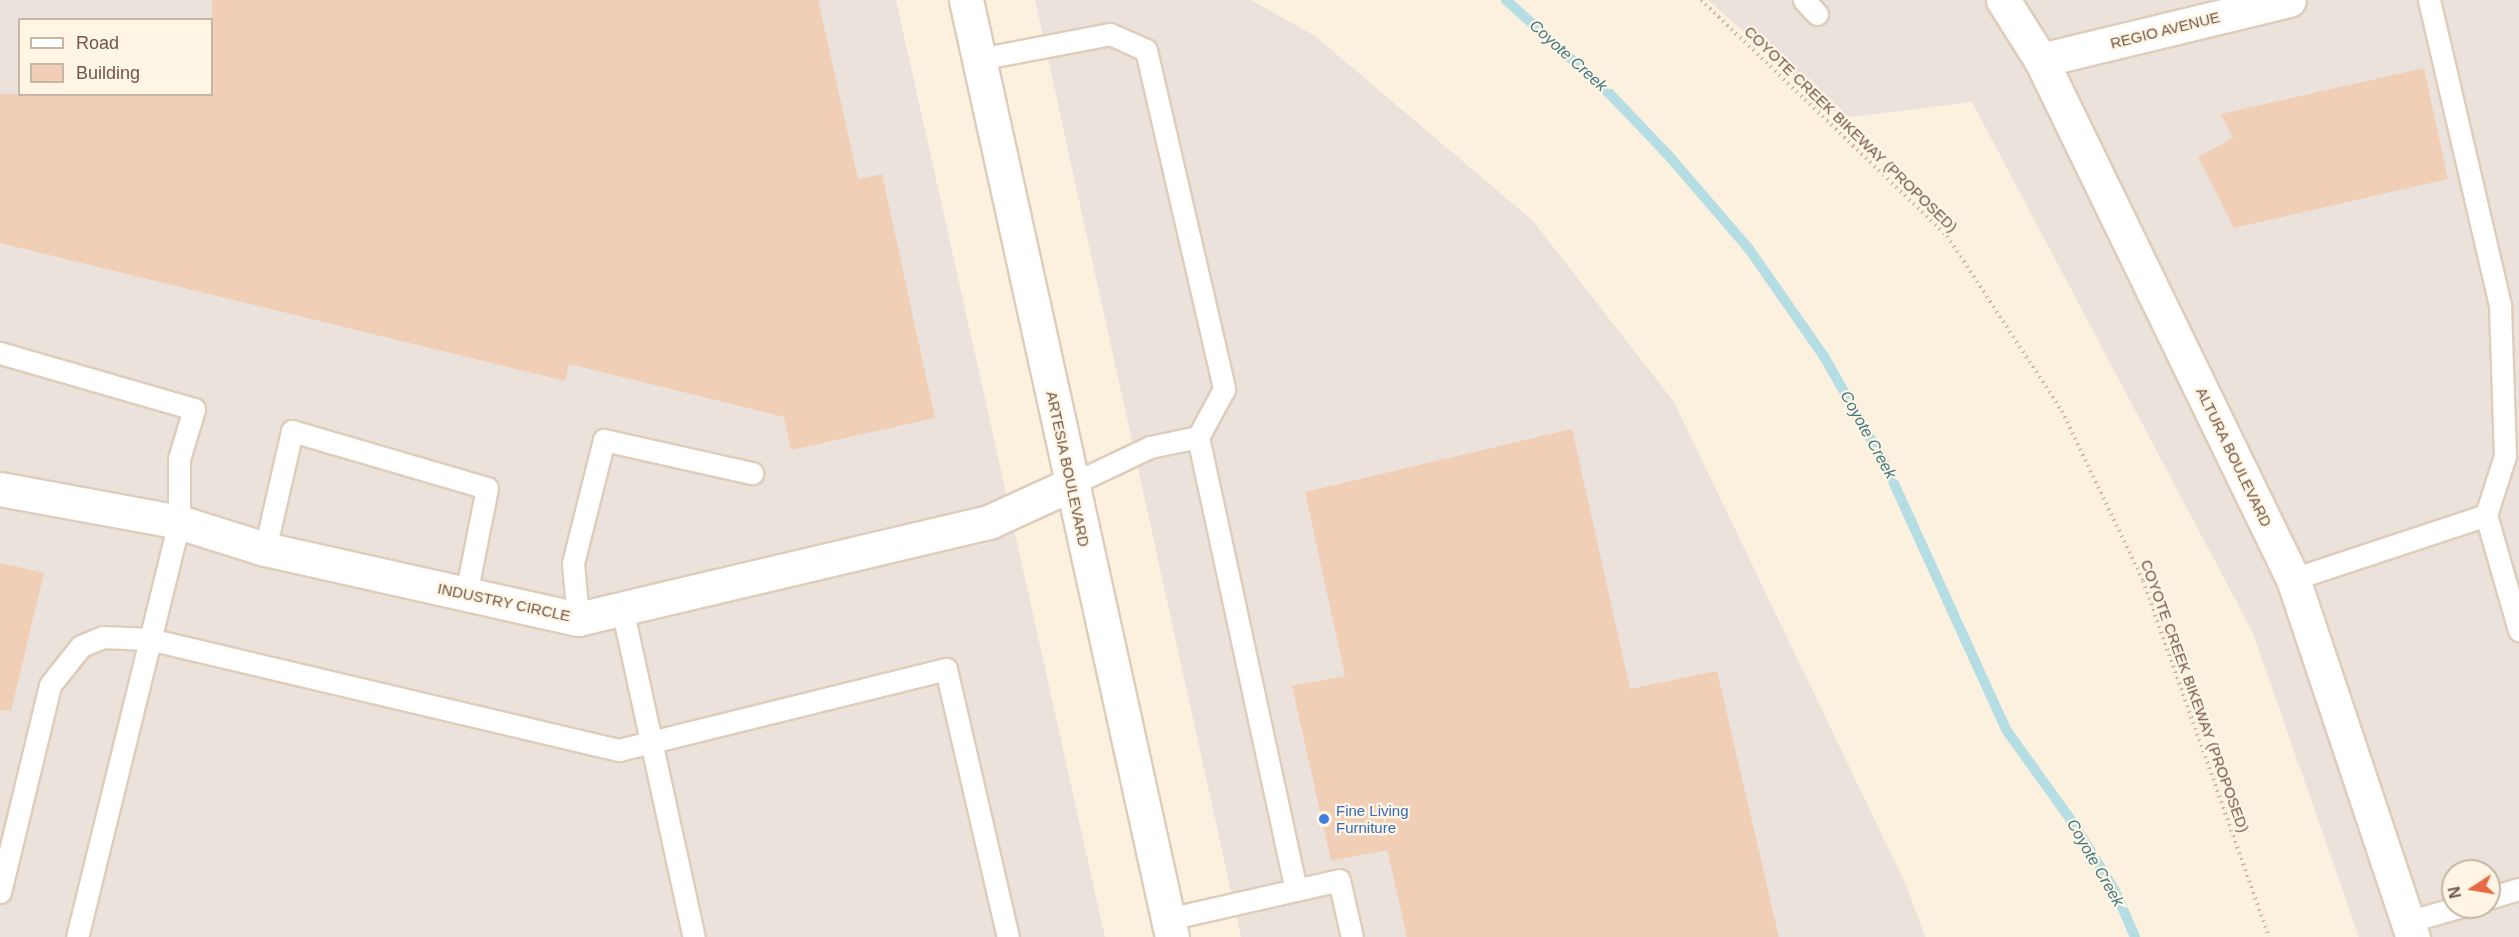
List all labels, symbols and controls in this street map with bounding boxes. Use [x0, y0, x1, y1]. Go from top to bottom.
street label: REGIO AVENUE [2108, 8, 2222, 52]
water label: Coyote Creek [1525, 16, 1611, 96]
legend [18, 18, 213, 96]
street label: COYOTE CREEK BIKEWAY (PROPOSED) [1741, 22, 1961, 236]
text: Road [76, 33, 119, 53]
text: Building [76, 63, 140, 83]
street label: ALTURA BOULEVARD [2192, 384, 2276, 530]
water label: Coyote Creek [1836, 388, 1900, 482]
street label: ARTESIA BOULEVARD [1043, 389, 1093, 549]
street label: COYOTE CREEK BIKEWAY (PROPOSED) [2137, 557, 2253, 835]
street label: INDUSTRY CIRCLE [436, 579, 572, 625]
place label: Fine Living Furniture [1336, 801, 1409, 836]
marker: Fine Living Furniture [1317, 812, 1331, 826]
water label: Coyote Creek [2062, 816, 2128, 910]
north arrow [2441, 859, 2501, 919]
text: N [2445, 885, 2464, 900]

